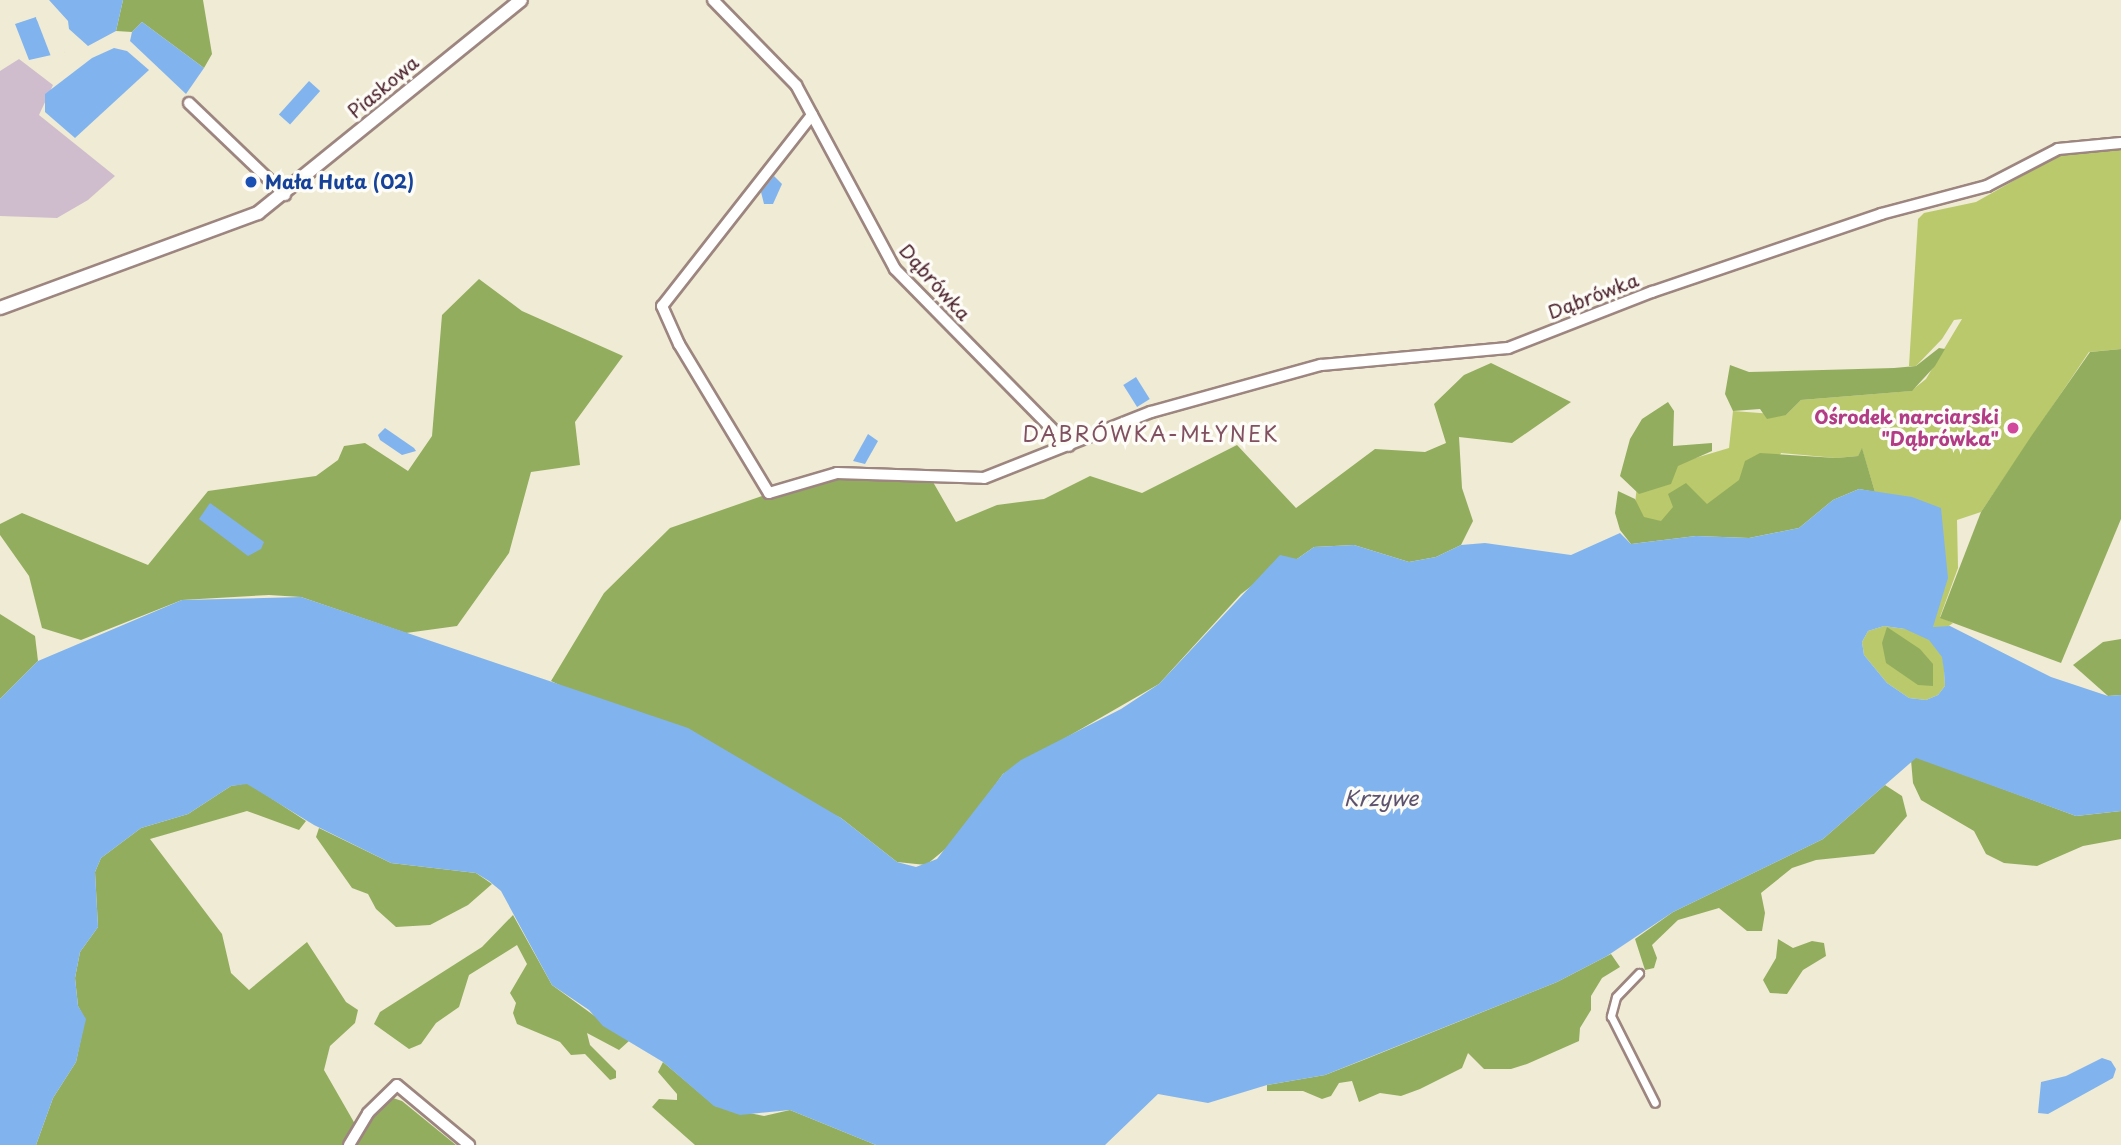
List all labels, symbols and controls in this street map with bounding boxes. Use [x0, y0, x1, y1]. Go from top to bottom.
street label: Piaskowa [343, 51, 423, 123]
place label: Mała Huta (02) [265, 171, 416, 193]
marker: Mała Huta (02) [243, 174, 259, 190]
street label: Dąbrówka [895, 239, 975, 325]
street label: Dąbrówka [1544, 268, 1642, 324]
place label: Ośrodek narciarski "Dąbrówka" [1813, 406, 1999, 450]
district label: DĄBRÓWKA-MŁYNEK [1026, 420, 1276, 446]
marker: Ośrodek narciarski "Dąbrówka" [2005, 420, 2021, 436]
water label: Krzywe [1344, 784, 1418, 810]

